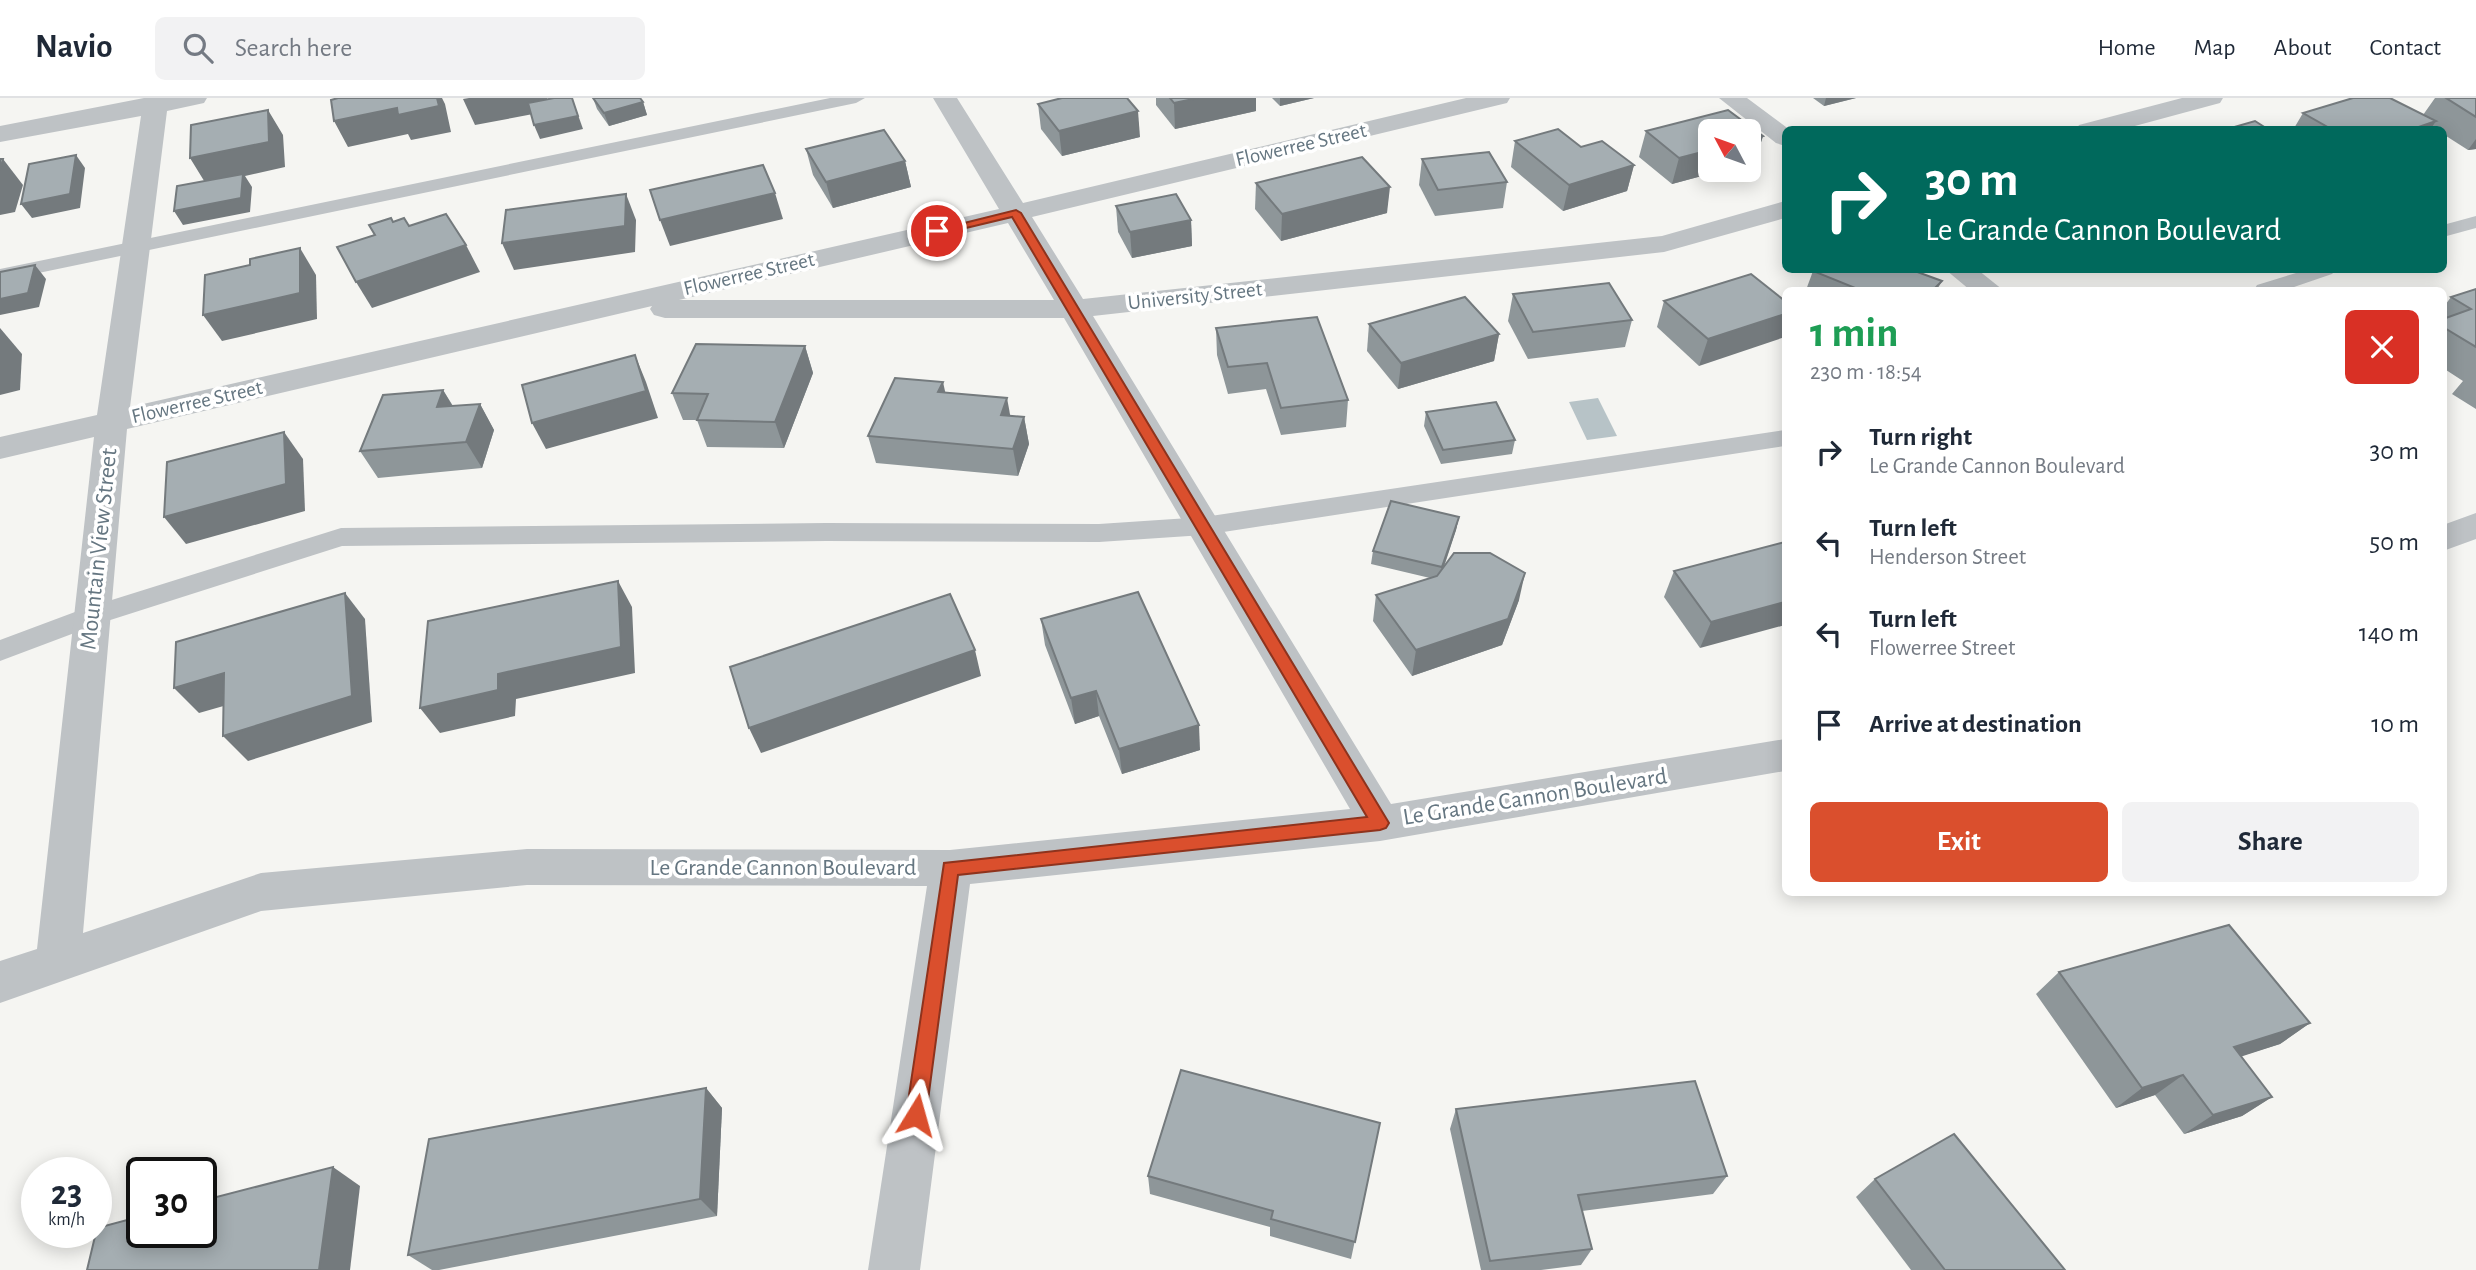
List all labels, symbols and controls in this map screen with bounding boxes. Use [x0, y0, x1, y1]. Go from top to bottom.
search box [155, 17, 645, 80]
icon: search [179, 29, 217, 67]
text: Navio [35, 31, 113, 64]
text: Search here [235, 35, 352, 61]
text: Home [2098, 36, 2156, 60]
text: Map [2194, 36, 2236, 60]
text: About [2274, 36, 2331, 60]
text: Contact [2369, 36, 2441, 60]
north arrow [1698, 119, 1760, 182]
map controls [1698, 119, 1761, 182]
street label: Flowerree Street [1234, 120, 1369, 170]
icon: right [1810, 154, 1901, 245]
text: 30 m [1925, 156, 2019, 205]
pin [907, 201, 967, 261]
icon: arrive [918, 212, 956, 250]
text: Le Grande Cannon Boulevard [1925, 214, 2281, 246]
street label: Flowerree Street [682, 249, 817, 299]
street label: University Street [1127, 278, 1264, 314]
button: close [2345, 310, 2419, 384]
text: 1 min [1810, 312, 1899, 354]
text: 230 m · 18:54 [1810, 361, 1922, 384]
street label: Flowerree Street [130, 377, 265, 427]
text: Turn right [1869, 424, 1972, 450]
icon: right [1810, 433, 1848, 471]
text: 30 m [2369, 438, 2419, 464]
street label: Mountain View Street [76, 447, 122, 651]
text: Le Grande Cannon Boulevard [1869, 455, 2125, 478]
text: Turn left [1869, 515, 1957, 541]
icon: left [1810, 524, 1848, 562]
text: 50 m [2369, 529, 2419, 555]
text: Henderson Street [1869, 546, 2026, 569]
text: Turn left [1869, 606, 1957, 632]
icon: left [1810, 615, 1848, 653]
text: 140 m [2359, 620, 2419, 646]
text: Flowerree Street [1869, 637, 2015, 660]
icon: arrive [1810, 706, 1848, 744]
text: Arrive at destination [1869, 711, 2082, 737]
text: 10 m [2371, 711, 2419, 737]
street label: Le Grande Cannon Boulevard [1401, 764, 1669, 830]
button: Exit [1810, 802, 2108, 882]
button: Share [2122, 802, 2419, 882]
street label: Le Grande Cannon Boulevard [650, 856, 916, 880]
position arrow [879, 1078, 953, 1152]
speed limit sign: 30 [126, 1157, 217, 1248]
text: 23 [51, 1176, 82, 1211]
text: km/h [48, 1211, 85, 1229]

